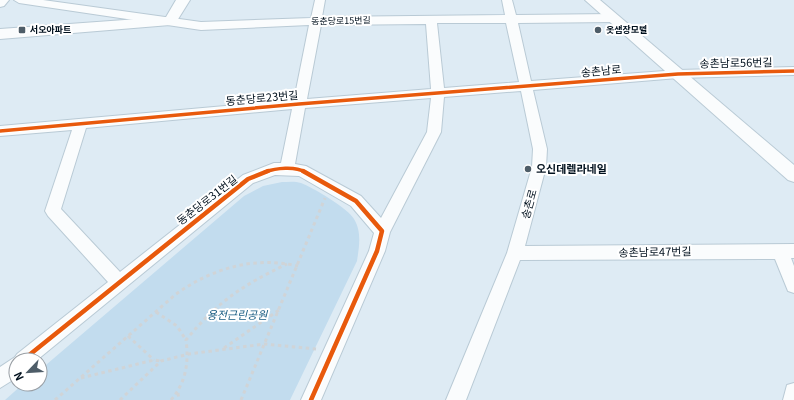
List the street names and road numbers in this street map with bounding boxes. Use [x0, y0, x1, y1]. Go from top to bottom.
street label: 동춘당로15번길 [311, 13, 371, 28]
street label: 송촌남로56번길 [699, 53, 773, 71]
street label: 송촌남로 [580, 60, 622, 80]
street label: 동춘당로23번길 [225, 86, 299, 108]
street label: 동춘당로31번길 [173, 170, 240, 228]
street label: 송촌로 [516, 187, 540, 220]
street label: 송촌남로47번길 [618, 242, 692, 260]

